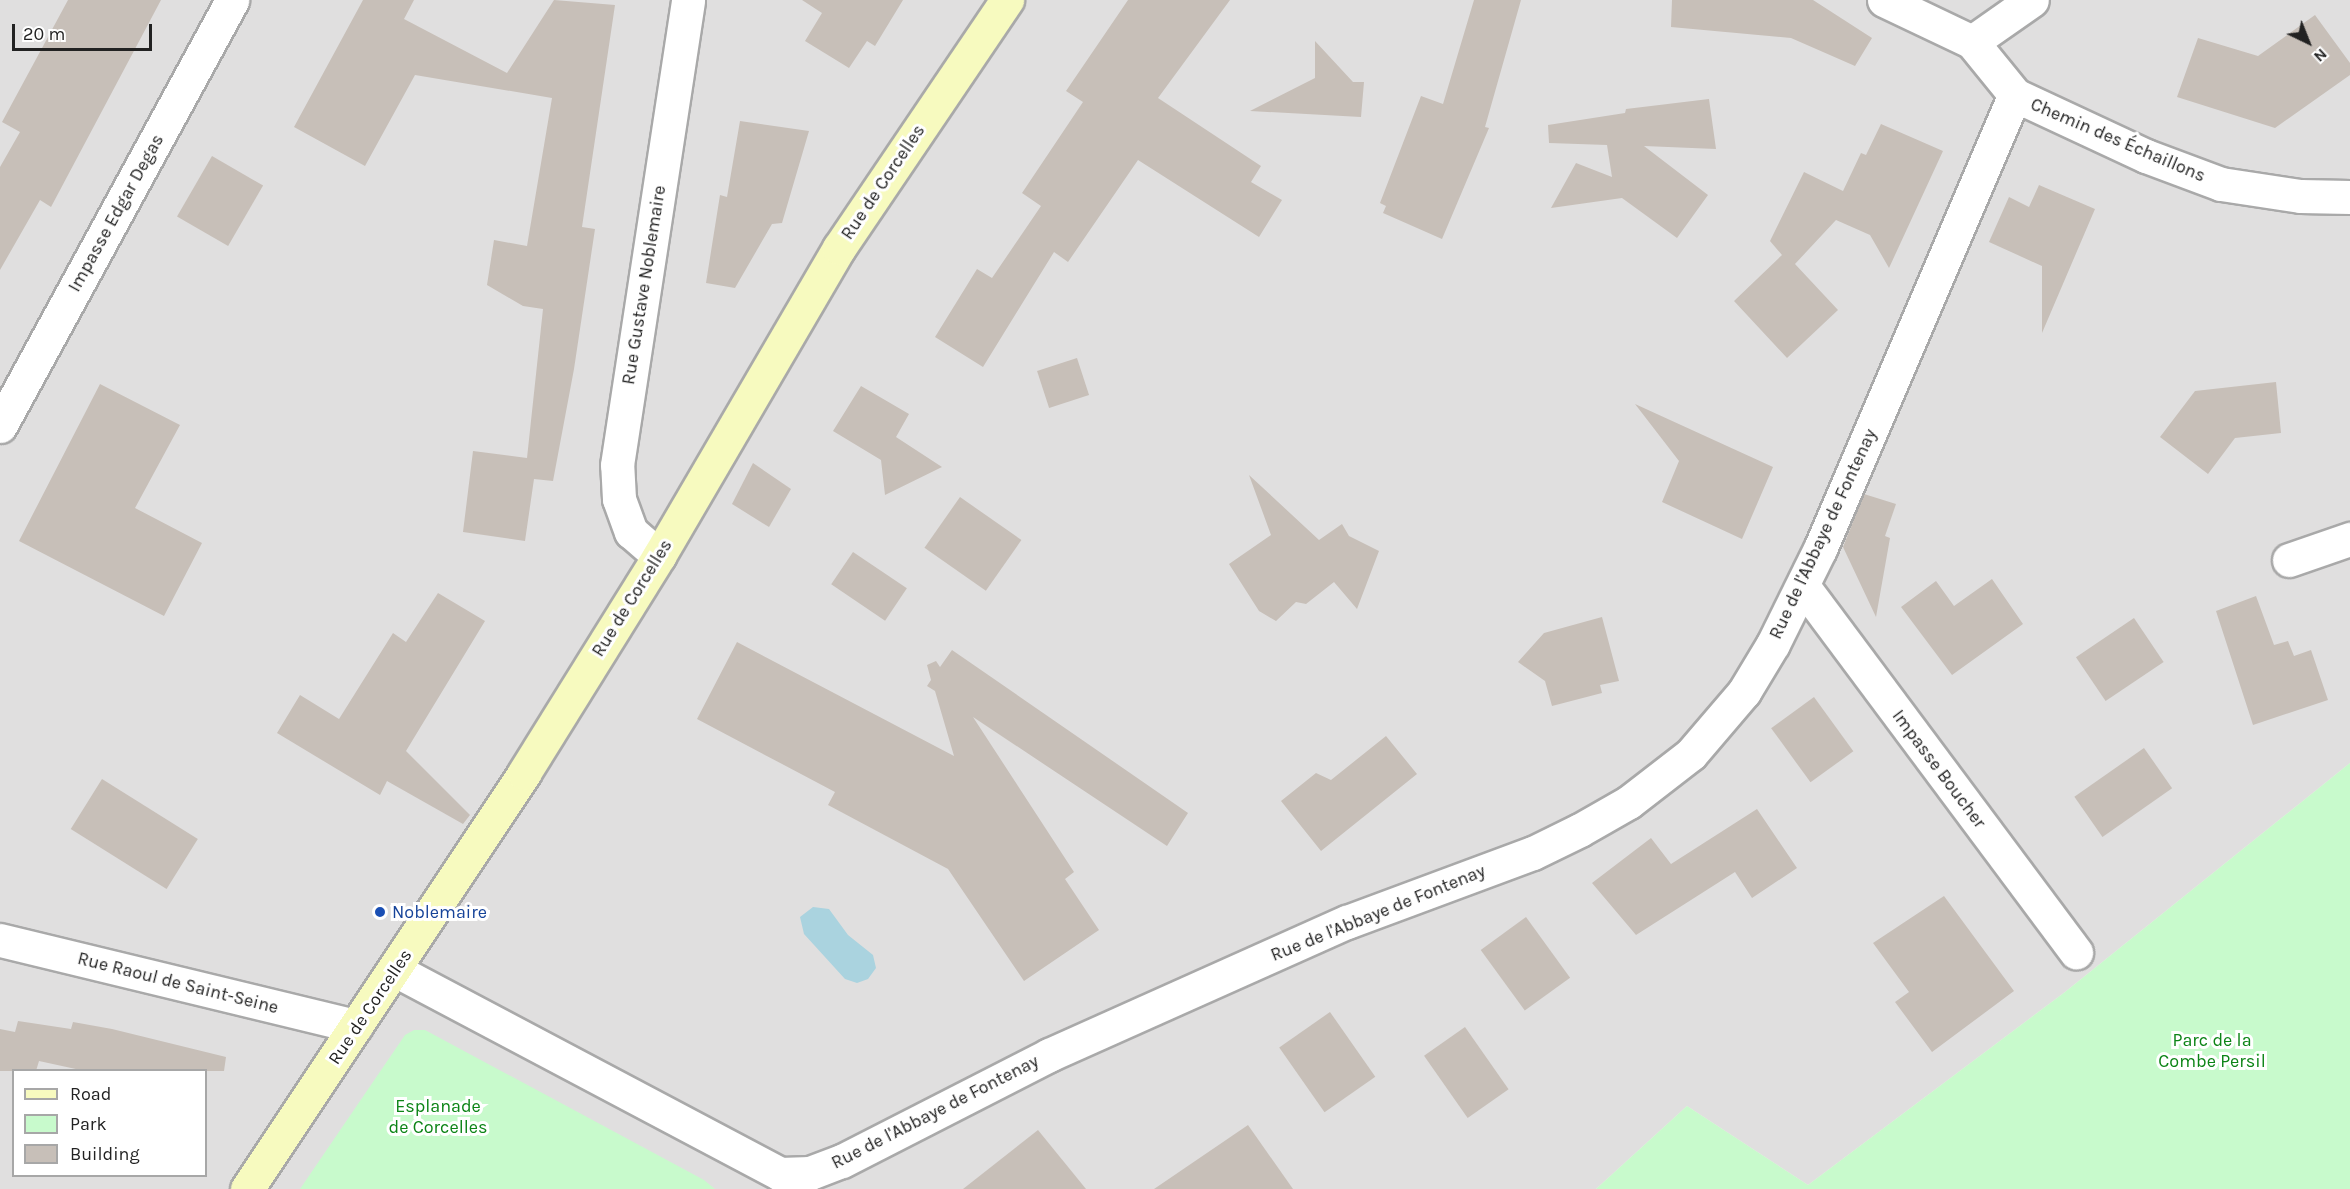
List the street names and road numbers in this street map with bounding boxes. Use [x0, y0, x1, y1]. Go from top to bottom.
street label: Chemin des Échaillons [2027, 93, 2209, 187]
street label: Rue de Corcelles [836, 120, 930, 244]
street label: Impasse Edgar Degas [64, 130, 168, 296]
street label: Rue Gustave Noblemaire [618, 184, 670, 386]
street label: Rue de l'Abbaye de Fontenay [1765, 425, 1881, 643]
street label: Rue de Corcelles [587, 535, 677, 661]
street label: Impasse Boucher [1887, 706, 1991, 832]
street label: Rue de l'Abbaye de Fontenay [1268, 860, 1488, 966]
street label: Rue de Corcelles [323, 945, 417, 1069]
street label: Rue Raoul de Saint-Seine [75, 948, 281, 1018]
street label: Rue de l'Abbaye de Fontenay [828, 1050, 1042, 1174]

